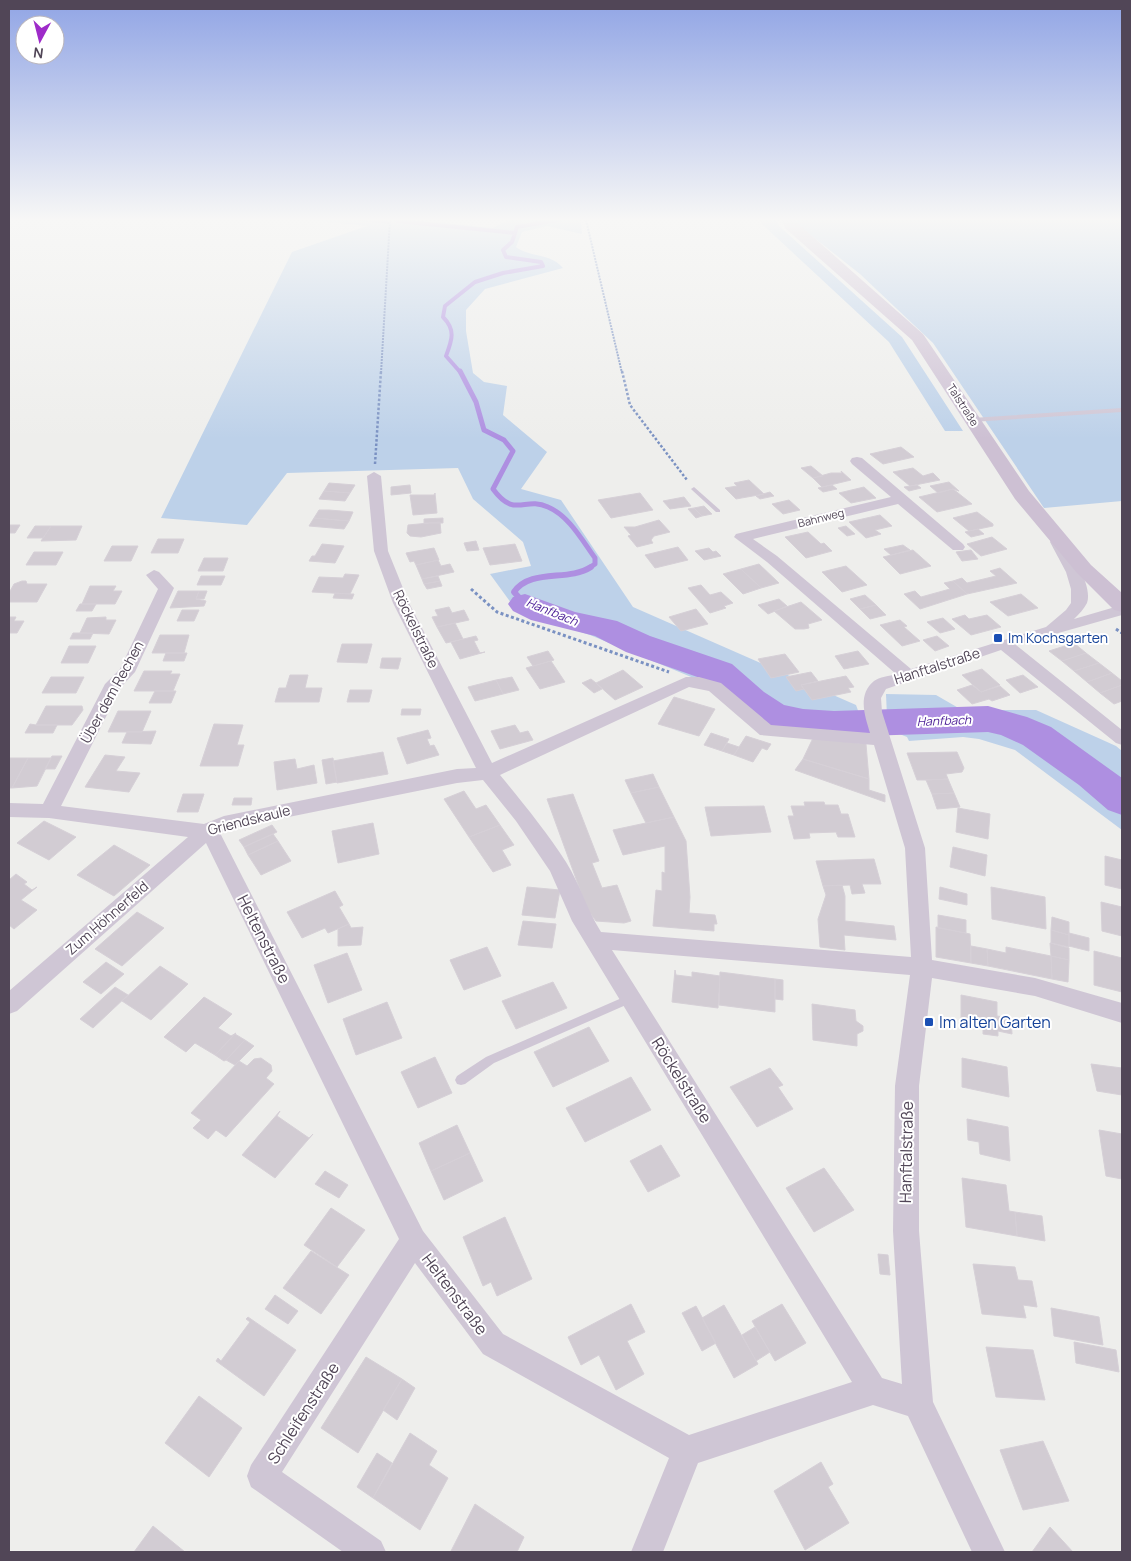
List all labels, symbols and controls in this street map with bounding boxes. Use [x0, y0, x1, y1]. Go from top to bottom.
north arrow [15, 15, 65, 65]
text: N [32, 43, 45, 63]
street label: Talstraße [944, 381, 983, 429]
street label: Bahnweg [796, 505, 846, 530]
street label: Röckelstraße [389, 586, 444, 671]
water label: Hanfbach [524, 594, 581, 630]
place label: Im Kochsgarten [1008, 628, 1108, 647]
marker: Im Kochsgarten [992, 632, 1004, 644]
street label: Über dem Rechen [76, 637, 148, 746]
street label: Hanftalstraße [891, 643, 982, 688]
water label: Hanfbach [917, 711, 972, 730]
street label: Griendskaule [206, 800, 292, 839]
street label: Zum Höhnerfeld [61, 876, 152, 959]
street label: Heltenstraße [232, 891, 296, 987]
place label: Im alten Garten [939, 1011, 1051, 1033]
marker: Im alten Garten [923, 1016, 935, 1028]
street label: Röckelstraße [647, 1033, 717, 1127]
street label: Hanftalstraße [894, 1101, 918, 1203]
street label: Heltenstraße [417, 1249, 493, 1339]
street label: Schleifenstraße [262, 1358, 344, 1468]

